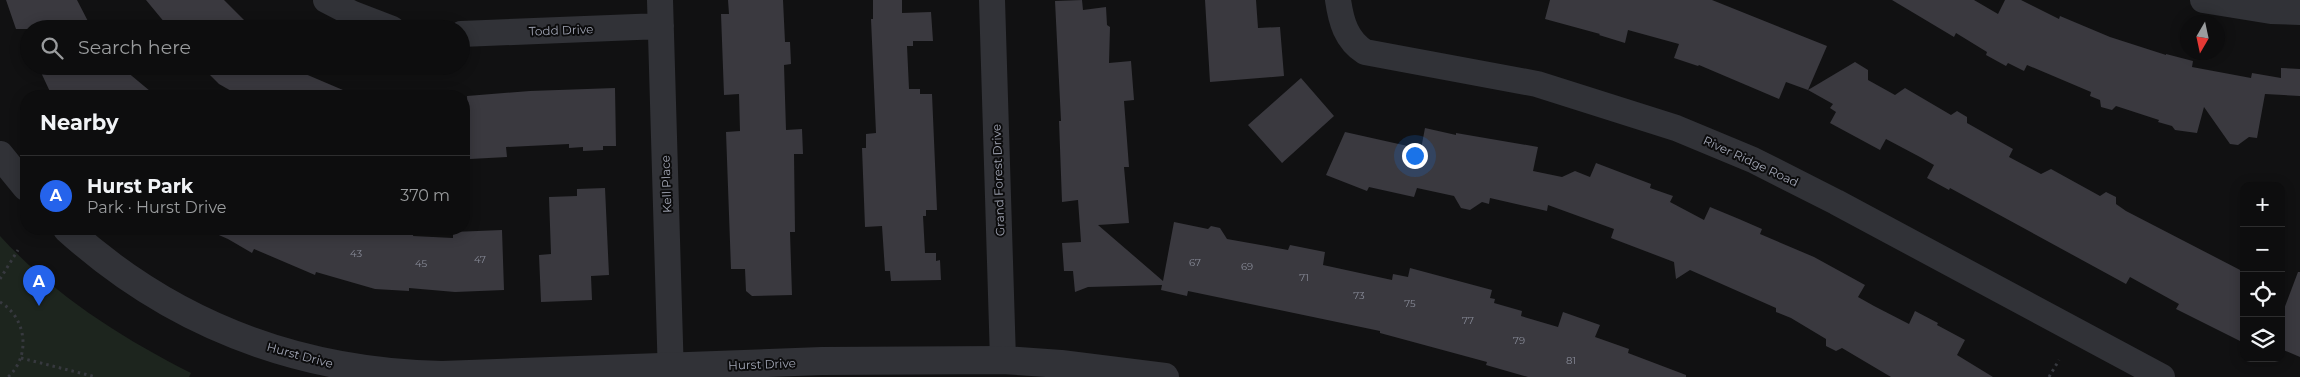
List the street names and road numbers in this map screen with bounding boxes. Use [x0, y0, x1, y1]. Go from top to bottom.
street label: Todd Drive [528, 21, 594, 39]
street label: Grand Forest Drive [989, 124, 1007, 236]
street label: River Ridge Road [1701, 132, 1801, 190]
street label: Kell Place [657, 155, 675, 213]
street label: Hurst Drive [265, 339, 335, 371]
street label: Hurst Drive [728, 355, 796, 373]

